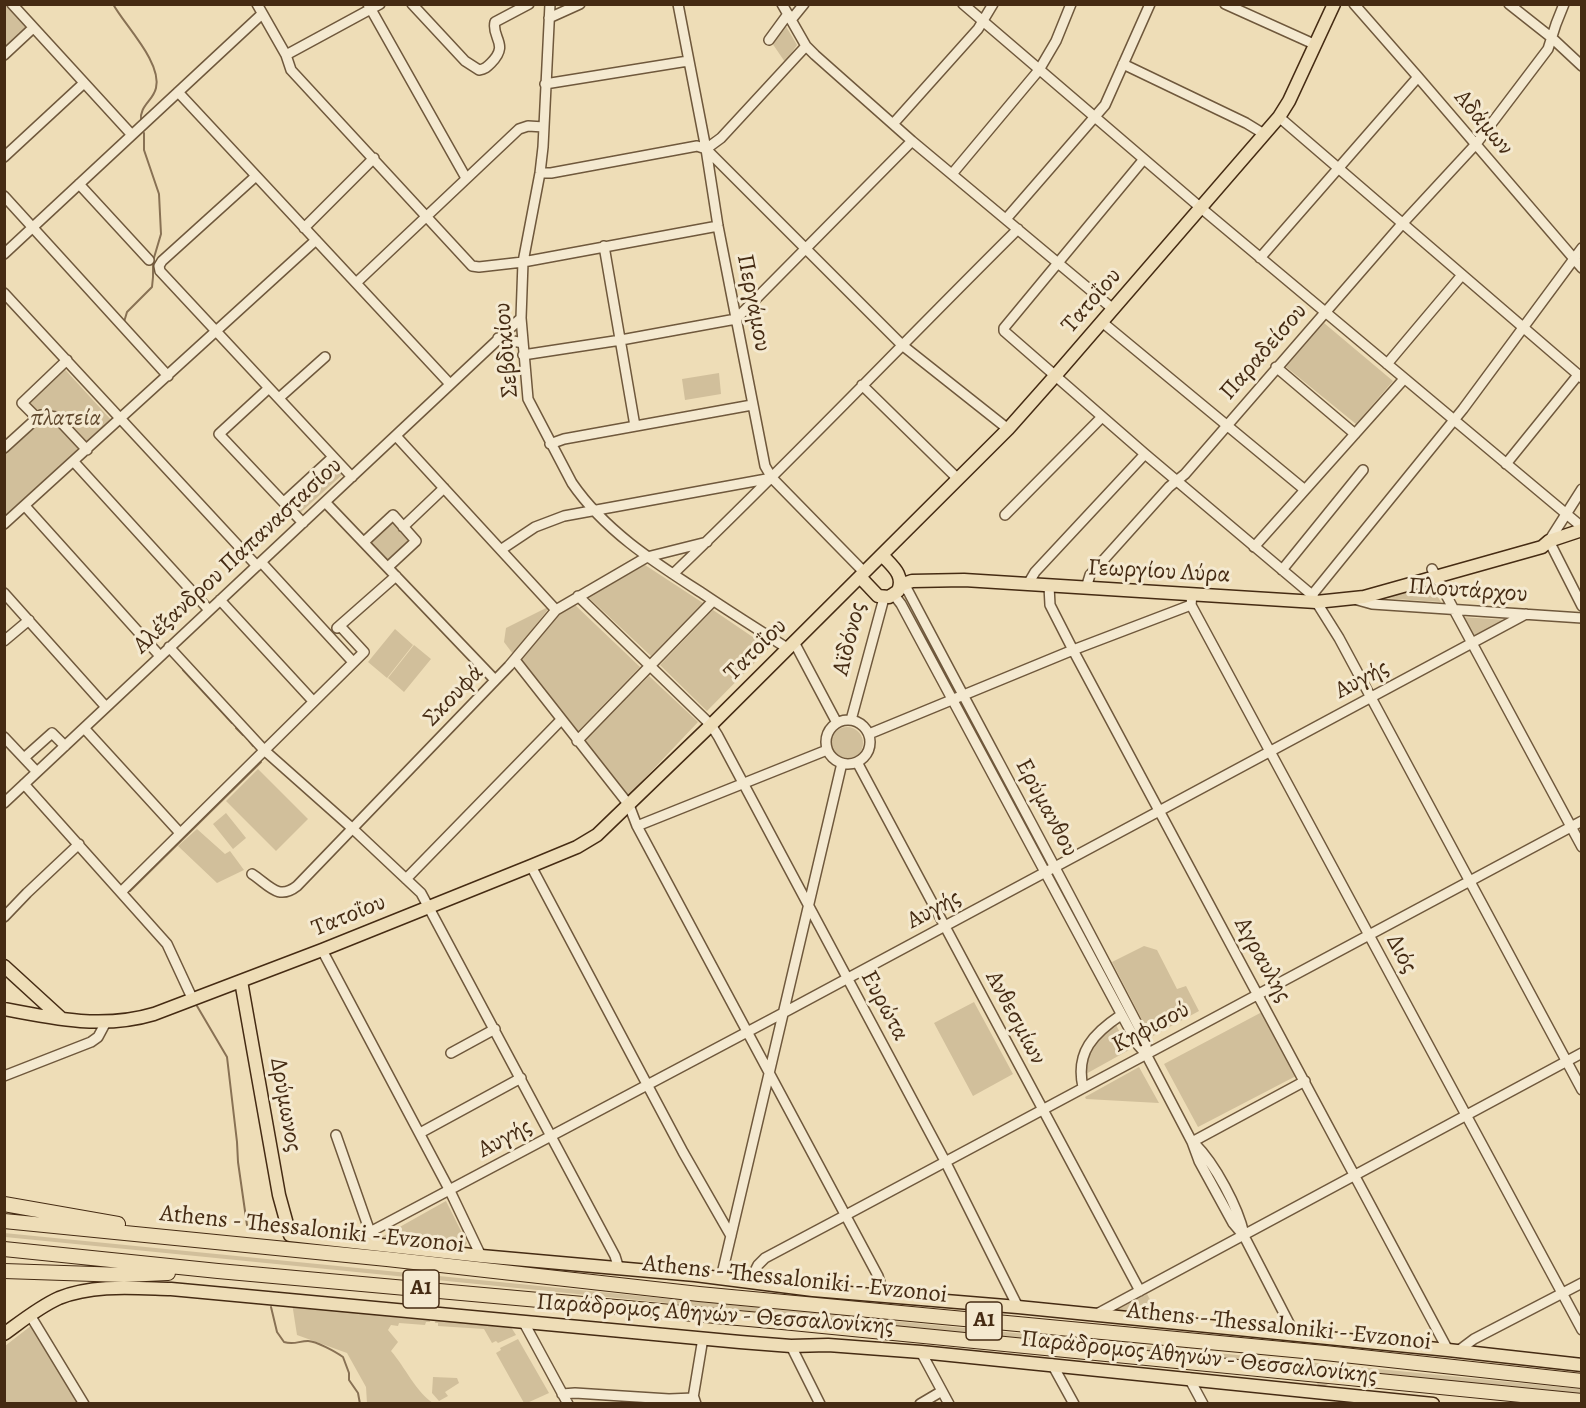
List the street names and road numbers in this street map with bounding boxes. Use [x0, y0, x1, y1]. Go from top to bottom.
street label: Αδάμων [1447, 84, 1519, 162]
street label: Περγάμου [729, 252, 777, 354]
street label: Τατοΐου [1056, 262, 1128, 340]
street label: Παραδείσου [1214, 298, 1314, 406]
street label: Σεβδικίου [488, 301, 526, 399]
street label: Αλέξανδρου Παπαναστασίου [128, 452, 348, 660]
street label: Γεωργίου Λύρα [1087, 554, 1231, 590]
street label: Πλουτάρχου [1408, 572, 1528, 610]
street label: Αϊδόνος [827, 599, 873, 679]
street label: Τατοΐου [719, 613, 793, 687]
street label: Αυγής [1330, 654, 1394, 706]
street label: Σκουφά [418, 659, 490, 733]
street label: Ερύμανθου [1008, 754, 1084, 862]
street label: Αυγής [902, 884, 966, 936]
street label: Τατοΐου [308, 888, 390, 944]
street label: Αγραυλης [1227, 913, 1297, 1007]
street label: Διός [1379, 930, 1423, 978]
street label: Ευρώτα [853, 966, 915, 1046]
street label: Ανθεσμίων [978, 966, 1052, 1070]
street label: Κηφισού [1107, 996, 1195, 1060]
street label: Δρύμωνος [263, 1056, 307, 1154]
street label: Αυγής [473, 1113, 537, 1165]
street label: Athens - Thessaloniki - Evzonoi [158, 1200, 466, 1260]
street label: Athens - Thessaloniki - Evzonoi [641, 1250, 949, 1310]
road number: Α1 [403, 1270, 439, 1308]
street label: Παράδρομος Αθηνών - Θεσσαλονίκης [535, 1288, 895, 1342]
street label: Athens - Thessaloniki - Evzonoi [1125, 1297, 1433, 1357]
road number: Α1 [966, 1302, 1002, 1340]
street label: Παράδρομος Αθηνών - Θεσσαλονίκης [1019, 1325, 1379, 1391]

